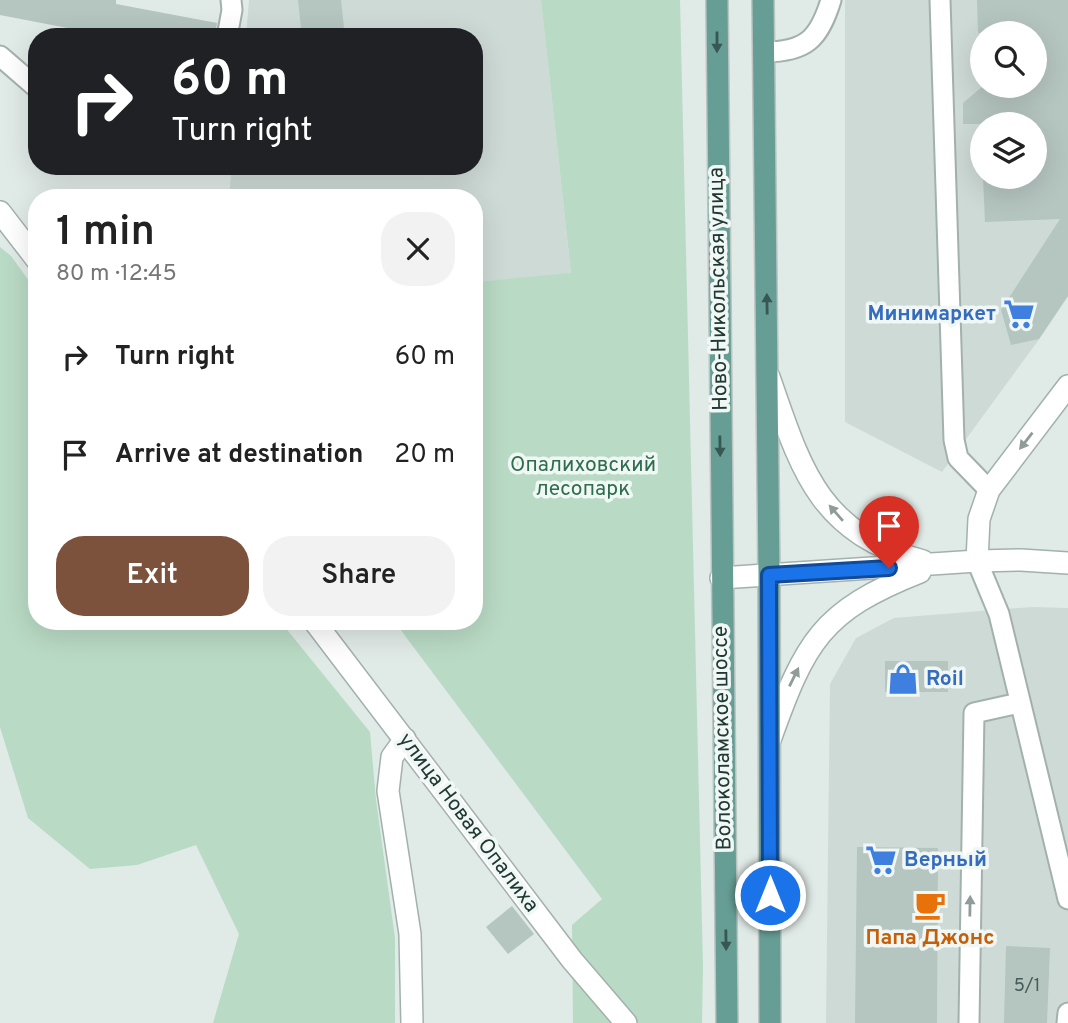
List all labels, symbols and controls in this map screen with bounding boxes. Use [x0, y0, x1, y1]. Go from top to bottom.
map controls [970, 21, 1047, 189]
button: search [970, 21, 1047, 98]
one-way arrow [711, 31, 723, 53]
text: 60 m [171, 51, 289, 113]
icon: right [56, 56, 147, 147]
text: Turn right [171, 112, 313, 152]
button: layers [970, 112, 1047, 189]
street label: Ново-Никольская улица [703, 167, 735, 411]
text: 1 min [56, 207, 155, 260]
button: close [381, 212, 455, 286]
text: 80 m · 12:45 [56, 260, 177, 289]
one-way arrow [761, 293, 773, 315]
supermarket icon: Минимаркет [1002, 297, 1036, 331]
place label: Минимаркет [867, 301, 996, 328]
icon: right [56, 338, 94, 376]
text: Turn right [115, 341, 235, 374]
text: 60 m [395, 341, 455, 374]
one-way arrow [1019, 431, 1034, 449]
one-way arrow [714, 435, 726, 457]
icon: arrive [56, 436, 94, 474]
text: Arrive at destination [115, 439, 363, 472]
text: 20 m [394, 439, 455, 472]
park label: Опалиховский лесопарк [510, 452, 656, 503]
pin [859, 496, 919, 568]
one-way arrow [828, 504, 844, 522]
icon: arrive [870, 507, 908, 545]
button: Exit [56, 536, 249, 616]
button: Share [263, 536, 455, 616]
street label: Волоколамское шоссе [708, 625, 738, 851]
shop icon: Roil [886, 662, 920, 696]
place label: Roil [926, 666, 964, 693]
one-way arrow [788, 667, 799, 687]
street label: улица Новая Опалиха [392, 728, 544, 918]
supermarket icon: Верный [864, 843, 898, 877]
place label: Верный [904, 847, 987, 874]
position arrow [733, 858, 807, 932]
cafe icon: Папа Джонс [913, 888, 947, 922]
one-way arrow [964, 895, 976, 917]
place label: Папа Джонс [865, 925, 995, 952]
one-way arrow [720, 930, 732, 952]
house number: 5/1 [1014, 975, 1040, 998]

